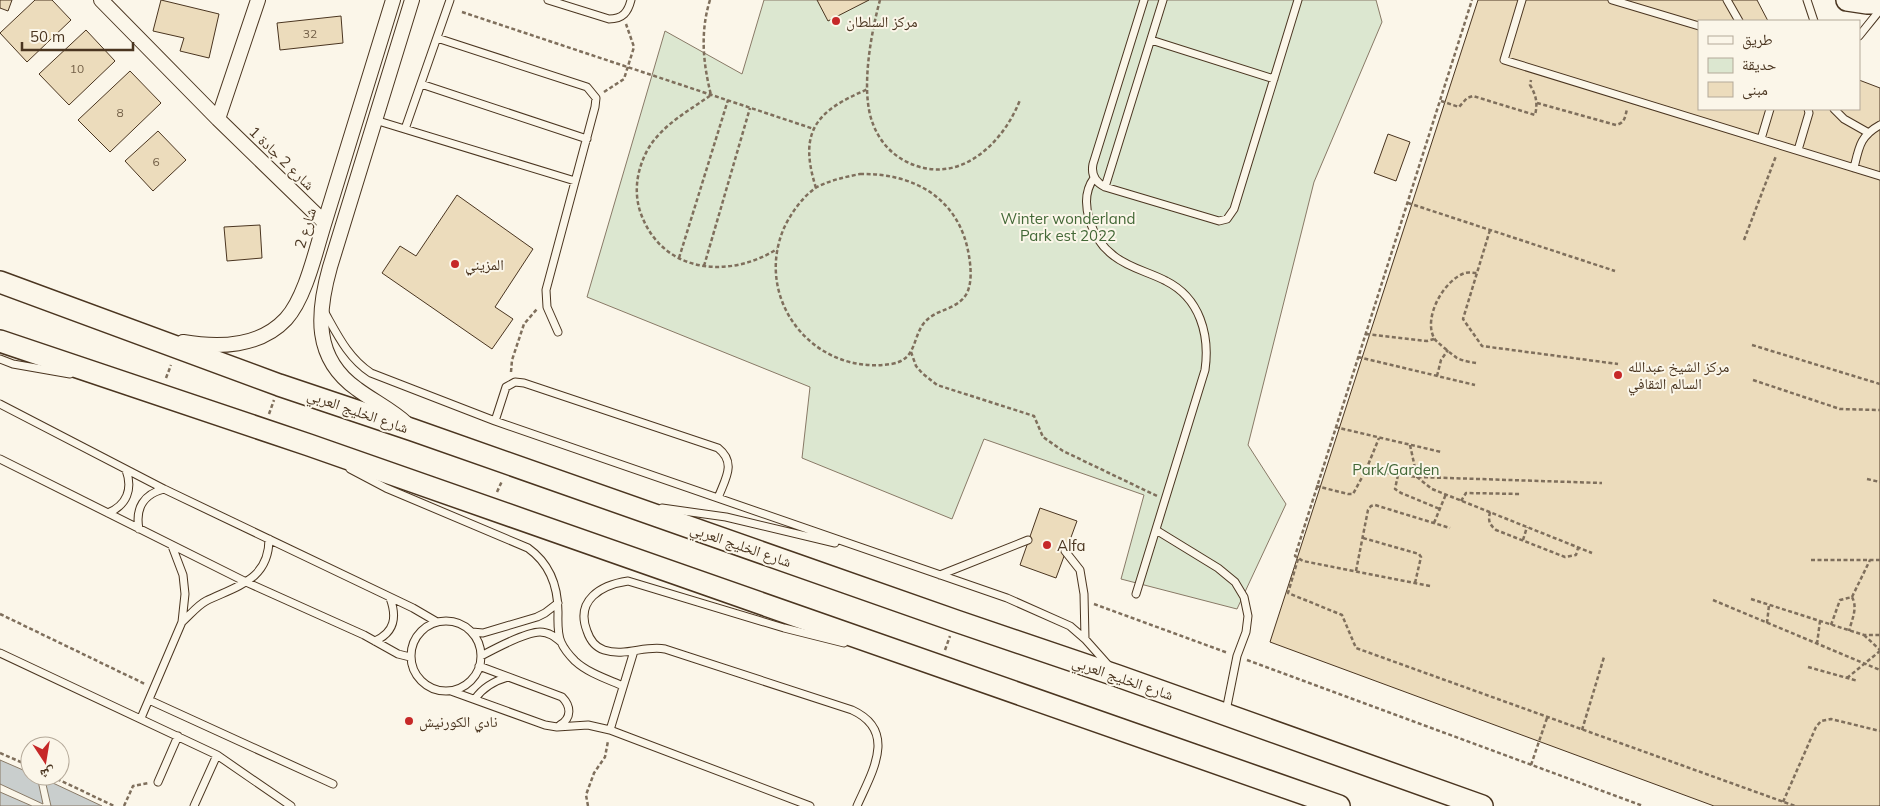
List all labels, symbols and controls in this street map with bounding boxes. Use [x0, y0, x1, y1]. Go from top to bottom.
place label: مركز السلطان [846, 12, 918, 32]
marker: مركز السلطان [830, 15, 842, 27]
scale bar [22, 20, 134, 52]
legend [1698, 20, 1860, 110]
house number: 32 [303, 26, 317, 41]
text: 50 m [30, 27, 65, 46]
text: طريق [1742, 30, 1773, 50]
text: حديقة [1742, 55, 1777, 74]
house number: 10 [70, 61, 84, 76]
text: مبنى [1742, 80, 1768, 100]
house number: 8 [116, 105, 124, 120]
street label: شارع 2 جادة 1 [245, 122, 319, 195]
house number: 6 [152, 154, 160, 169]
street label: شارع 2 [290, 205, 321, 251]
park label: Winter wonderland Park est 2022 [1001, 209, 1135, 245]
place label: المزيني [465, 255, 504, 276]
marker: المزيني [449, 258, 461, 270]
place label: مركز الشيخ عبدالله السالم الثقافي [1628, 357, 1730, 395]
marker: مركز الشيخ عبدالله السالم الثقافي [1612, 369, 1624, 381]
street label: شارع الخليج العربي [304, 385, 411, 440]
park label: Park/Garden [1352, 460, 1440, 479]
street label: شارع الخليج العربي [687, 519, 794, 574]
place label: Alfa [1057, 536, 1086, 555]
marker: Alfa [1041, 539, 1053, 551]
street label: شارع الخليج العربي [1069, 652, 1176, 707]
place label: نادي الكورنيش [419, 712, 498, 733]
marker: نادي الكورنيش [403, 715, 415, 727]
north arrow [20, 736, 70, 786]
text: ش [38, 763, 57, 784]

